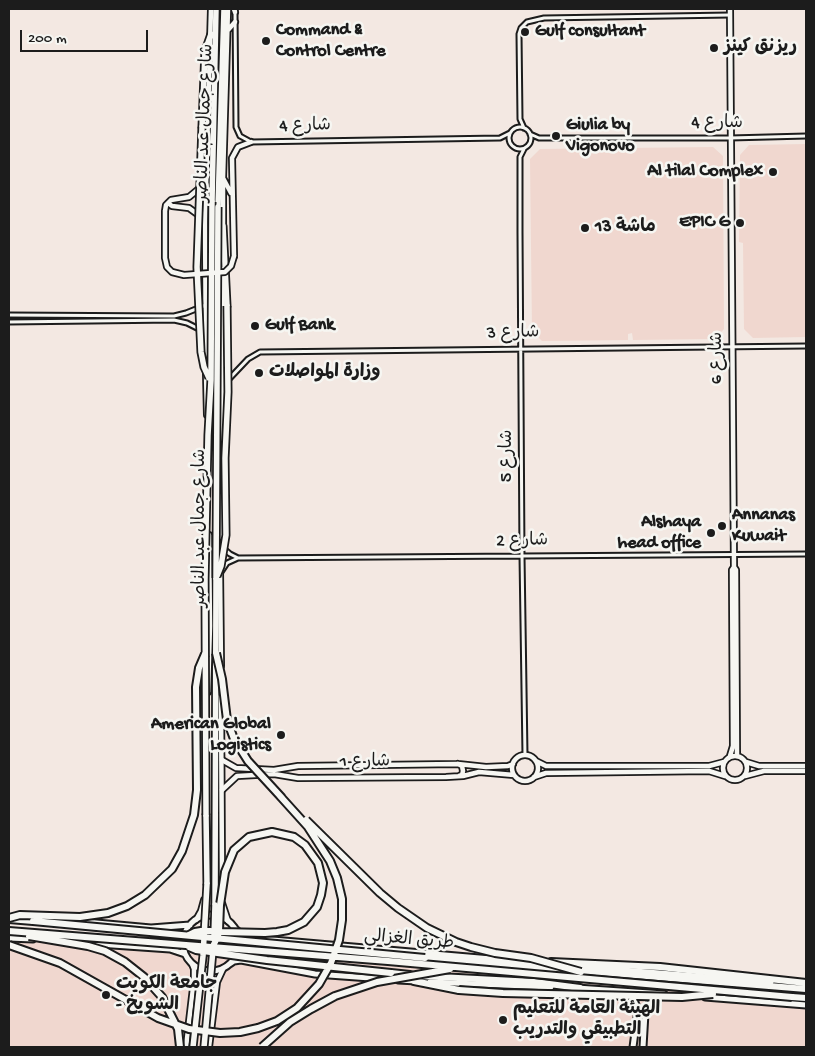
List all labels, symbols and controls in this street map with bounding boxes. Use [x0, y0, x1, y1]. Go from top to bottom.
scale bar [22, 20, 150, 52]
place label: Command & Control Centre [276, 20, 386, 62]
place label: Gulf consultant [535, 21, 645, 43]
marker: Gulf consultant [519, 26, 531, 38]
text: 200 m [28, 30, 67, 48]
marker: Command & Control Centre [260, 35, 272, 47]
place label: ريزنق كينز [724, 37, 797, 59]
marker: ريزنق كينز [708, 42, 720, 54]
street label: شارع جمال عبد الناصر [192, 43, 220, 203]
street label: شارع 4 [691, 113, 743, 135]
place label: Giulia by Vigonovo [566, 115, 635, 158]
street label: شارع 4 [279, 116, 331, 138]
marker: Giulia by Vigonovo [550, 130, 562, 142]
place label: Al tilal Complex [647, 161, 763, 183]
marker: Al tilal Complex [767, 166, 779, 178]
place label: EPIC G [679, 212, 730, 234]
place label: ماشة 13 [595, 217, 656, 239]
marker: EPIC G [734, 217, 746, 229]
marker: ماشة 13 [579, 222, 591, 234]
place label: Gulf Bank [265, 315, 334, 337]
marker: Gulf Bank [249, 320, 261, 332]
street label: شارع 3 [487, 323, 539, 345]
street label: شارع 6 [707, 332, 729, 384]
place label: وزارة المواصلات [269, 362, 380, 384]
marker: وزارة المواصلات [253, 367, 265, 379]
street label: شارع 5 [497, 430, 519, 482]
street label: شارع جمال عبد الناصر [190, 449, 212, 607]
place label: Annanas Kuwait [732, 505, 795, 548]
place label: Alshaya head office [618, 512, 701, 554]
marker: Annanas Kuwait [716, 520, 728, 532]
marker: Alshaya head office [705, 527, 717, 539]
street label: شارع 2 [496, 531, 548, 553]
place label: American Global Logistics [151, 714, 271, 756]
marker: American Global Logistics [275, 729, 287, 741]
street label: شارع 1 [340, 752, 390, 774]
street label: طريق الغزالي [363, 926, 455, 956]
place label: جامعة الكويت - الشويخ [116, 974, 217, 1016]
marker: جامعة الكويت - الشويخ [100, 989, 112, 1001]
place label: الهيئة العامة للتعليم التطبيقي والتدريب [513, 999, 660, 1042]
marker: الهيئة العامة للتعليم التطبيقي والتدريب [497, 1014, 509, 1026]

